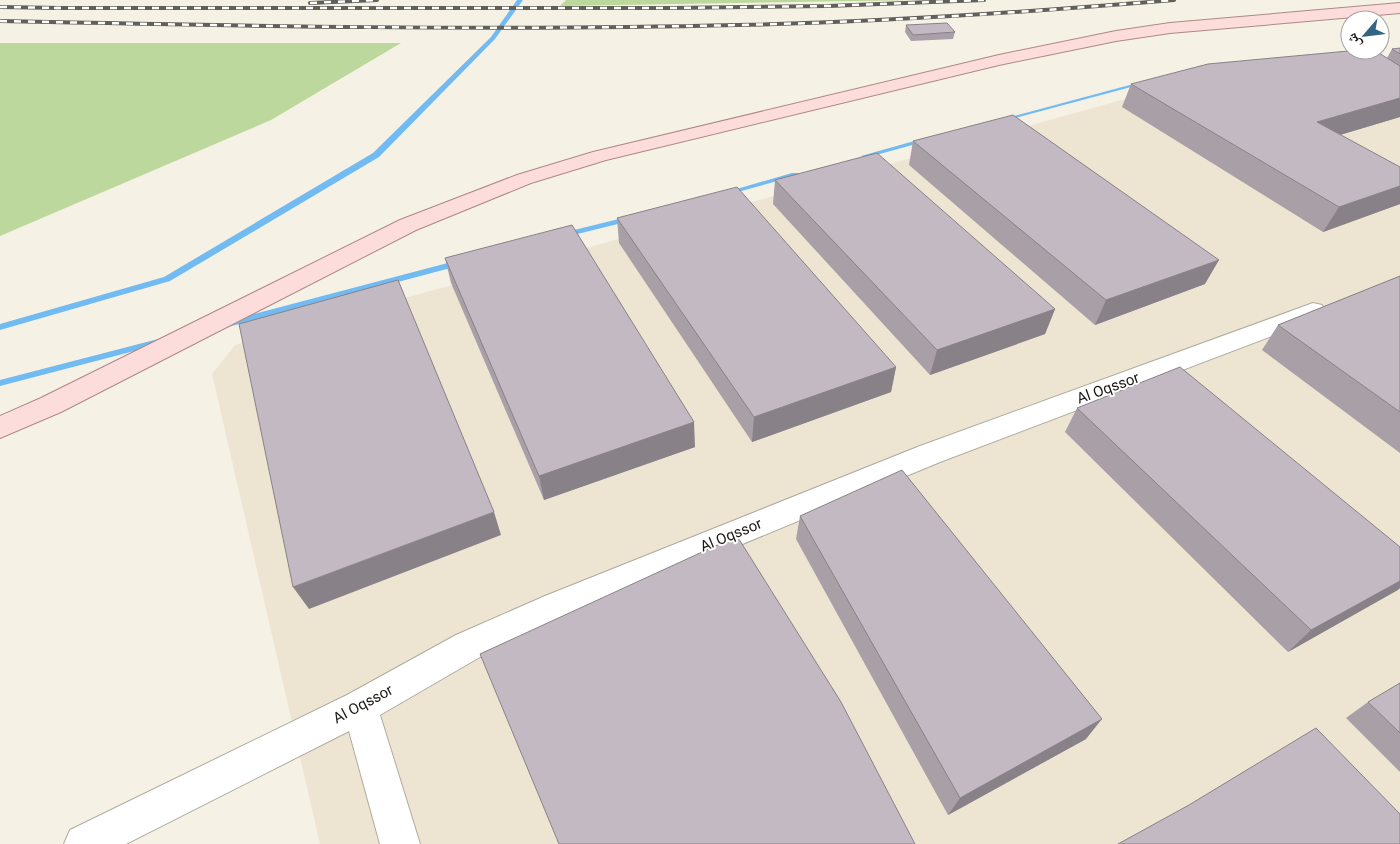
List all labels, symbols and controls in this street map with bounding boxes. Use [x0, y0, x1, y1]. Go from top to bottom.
north arrow [1340, 10, 1390, 60]
text: ش [1343, 30, 1365, 51]
street label: Al Oqssor [1074, 368, 1142, 408]
street label: Al Oqssor [697, 514, 765, 556]
street label: Al Oqssor [330, 681, 396, 727]

